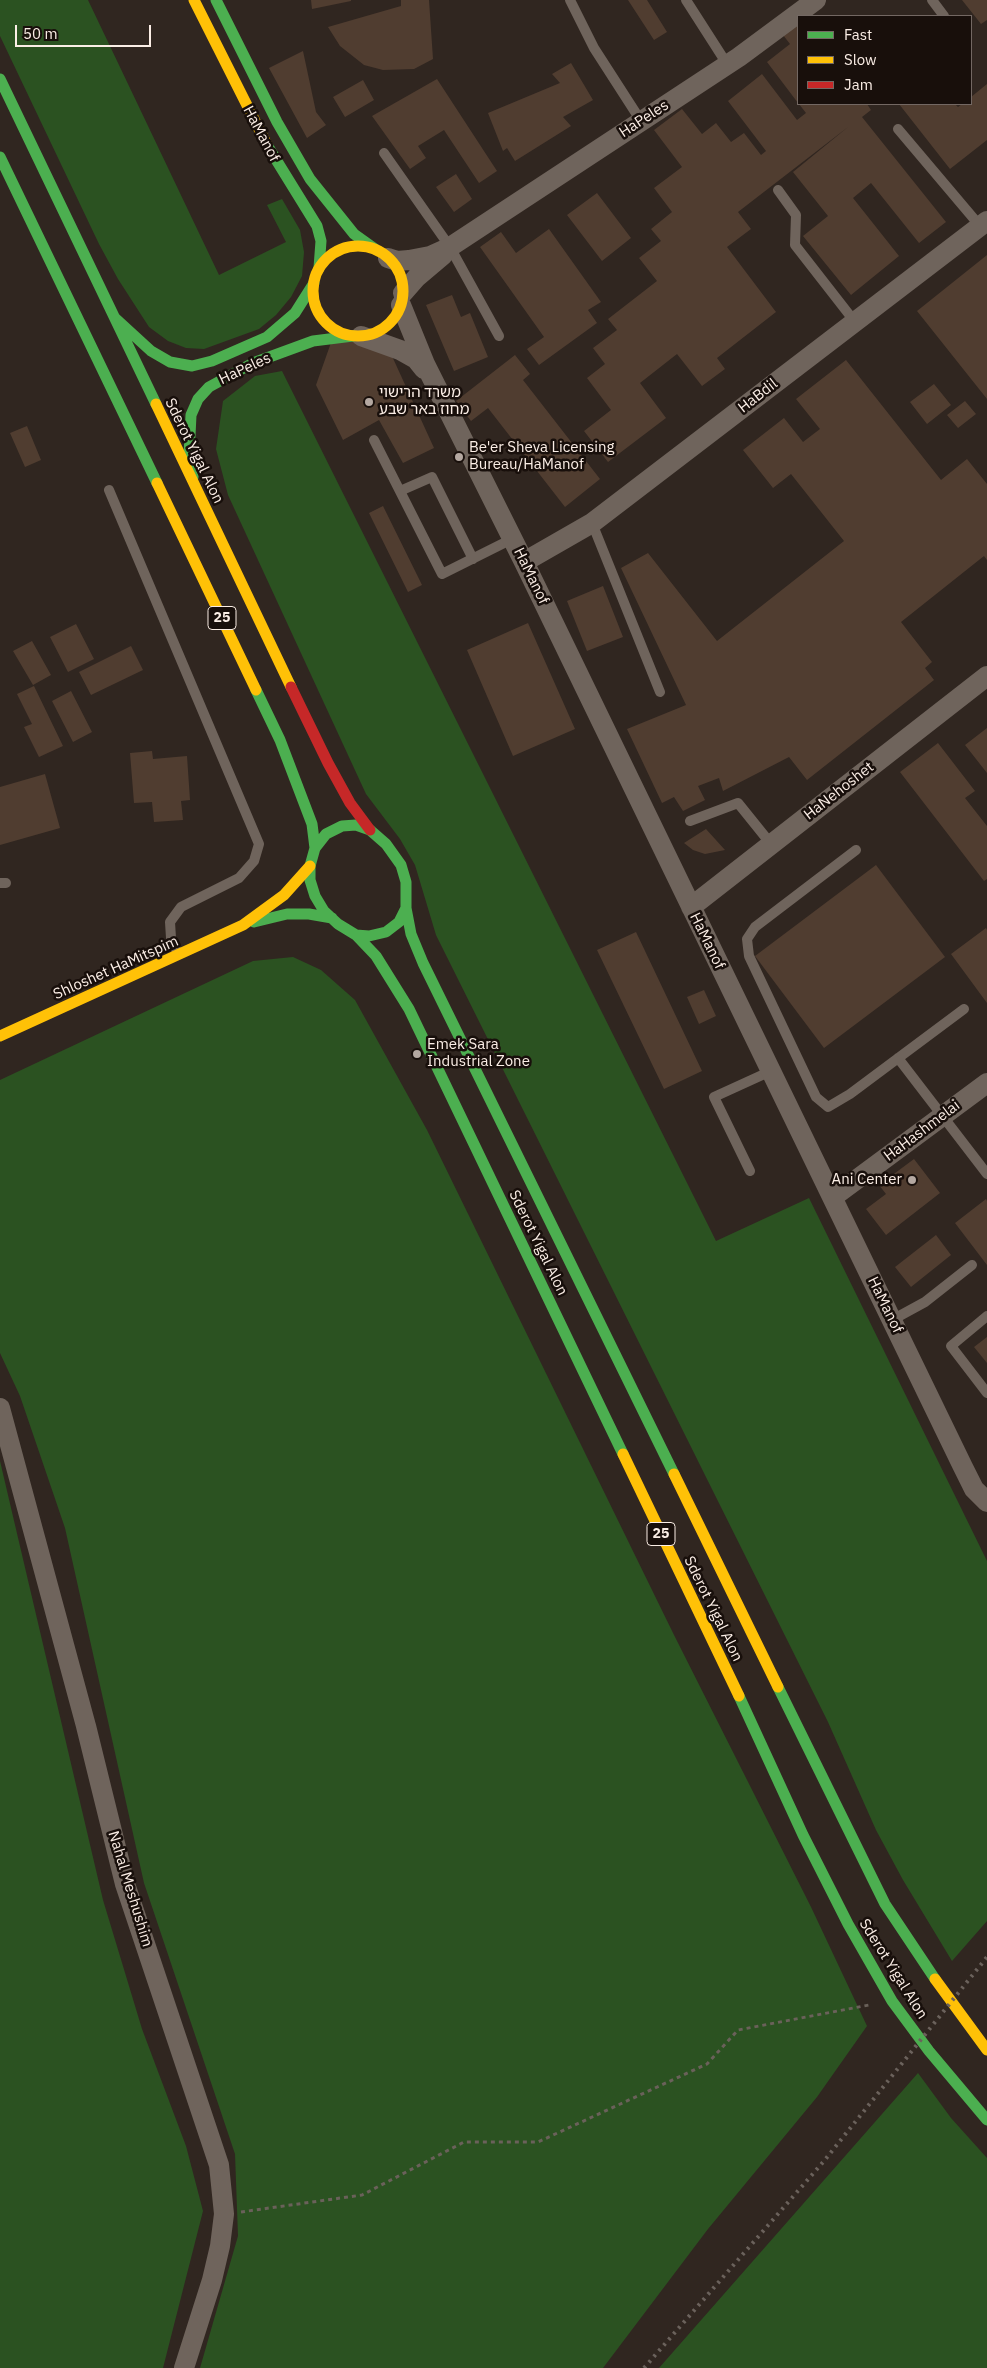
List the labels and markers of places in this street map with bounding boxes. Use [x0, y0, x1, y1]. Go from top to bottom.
place label: משרד הרישוי מחוז באר שבע [379, 384, 469, 419]
marker: משרד הרישוי מחוז באר שבע [363, 396, 375, 408]
place label: Be'er Sheva Licensing Bureau/HaManof [469, 439, 614, 474]
marker: Be'er Sheva Licensing Bureau/HaManof [453, 451, 465, 463]
place label: Emek Sara Industrial Zone [427, 1036, 530, 1071]
marker: Emek Sara Industrial Zone [411, 1048, 423, 1060]
place label: Ani Center [832, 1171, 902, 1189]
marker: Ani Center [906, 1174, 918, 1186]

